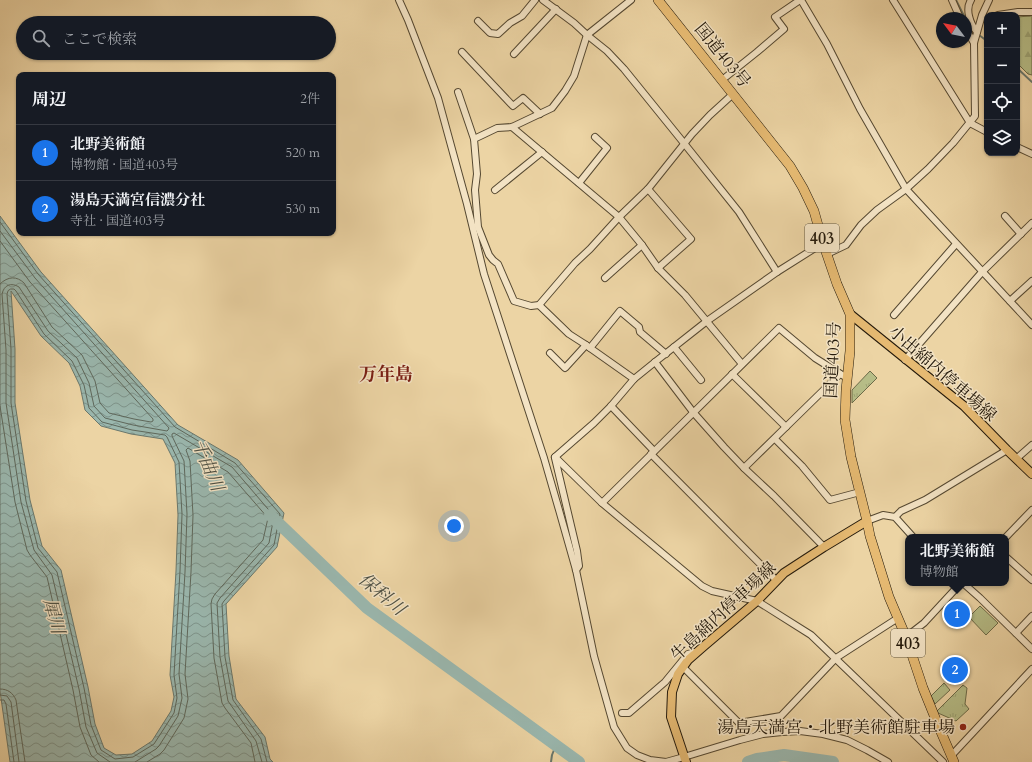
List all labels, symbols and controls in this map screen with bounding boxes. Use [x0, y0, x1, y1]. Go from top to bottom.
north arrow [936, 12, 972, 48]
map controls [984, 12, 1020, 156]
button: + [984, 12, 1020, 48]
search box [16, 16, 336, 60]
street label: 国道403号 [689, 18, 756, 93]
icon: search [30, 27, 52, 49]
text: ここで検索 [62, 29, 137, 49]
button: − [984, 48, 1020, 84]
button: locate [984, 84, 1020, 120]
text: 周辺 [32, 88, 66, 111]
text: 2件 [300, 90, 320, 108]
button: layers [984, 120, 1020, 156]
text: 北野美術館 [70, 134, 145, 154]
text: 1 [42, 144, 48, 162]
text: 520 m [286, 144, 320, 162]
text: 博物館 · 国道403号 [70, 156, 178, 174]
text: 湯島天満宮信濃分社 [70, 190, 205, 210]
text: 2 [42, 200, 48, 218]
text: 530 m [286, 200, 320, 218]
text: 寺社 · 国道403号 [70, 212, 165, 230]
road number: 403 [805, 224, 839, 252]
street label: 小出綿内停車場線 [884, 320, 1002, 427]
street label: 国道403号 [819, 321, 846, 399]
district label: 万年島 [359, 362, 413, 387]
water label: 千曲川 [185, 435, 230, 497]
your location [444, 516, 464, 536]
popup [905, 534, 1009, 586]
text: 北野美術館 [919, 541, 995, 561]
street label: 牛島綿内停車場線 [666, 557, 781, 666]
text: 博物館 [919, 563, 959, 581]
water label: 保科川 [353, 567, 412, 623]
water label: 犀川 [37, 596, 71, 639]
pin: 1 [944, 599, 970, 629]
road number: 403 [891, 629, 925, 657]
pin: 2 [942, 655, 968, 685]
place label: 湯島天満宮・北野美術館駐車場 [717, 716, 955, 739]
marker: 湯島天満宮・北野美術館駐車場 [958, 722, 968, 732]

